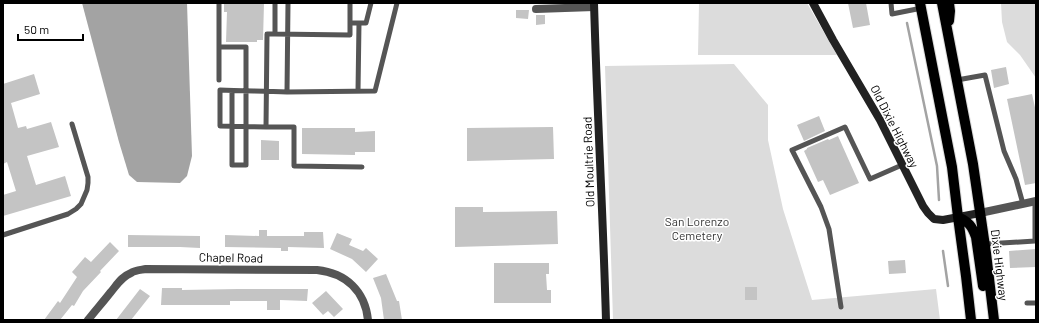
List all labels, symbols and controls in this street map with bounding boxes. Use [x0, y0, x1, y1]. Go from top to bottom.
scale bar [18, 16, 83, 42]
text: 50 m [24, 22, 49, 36]
street label: Old Dixie Highway [868, 82, 922, 170]
street label: Old Moultrie Road [579, 116, 597, 208]
park label: San Lorenzo Cemetery [665, 214, 729, 242]
street label: Dixie Highway [989, 228, 1011, 302]
street label: Chapel Road [199, 249, 263, 265]

